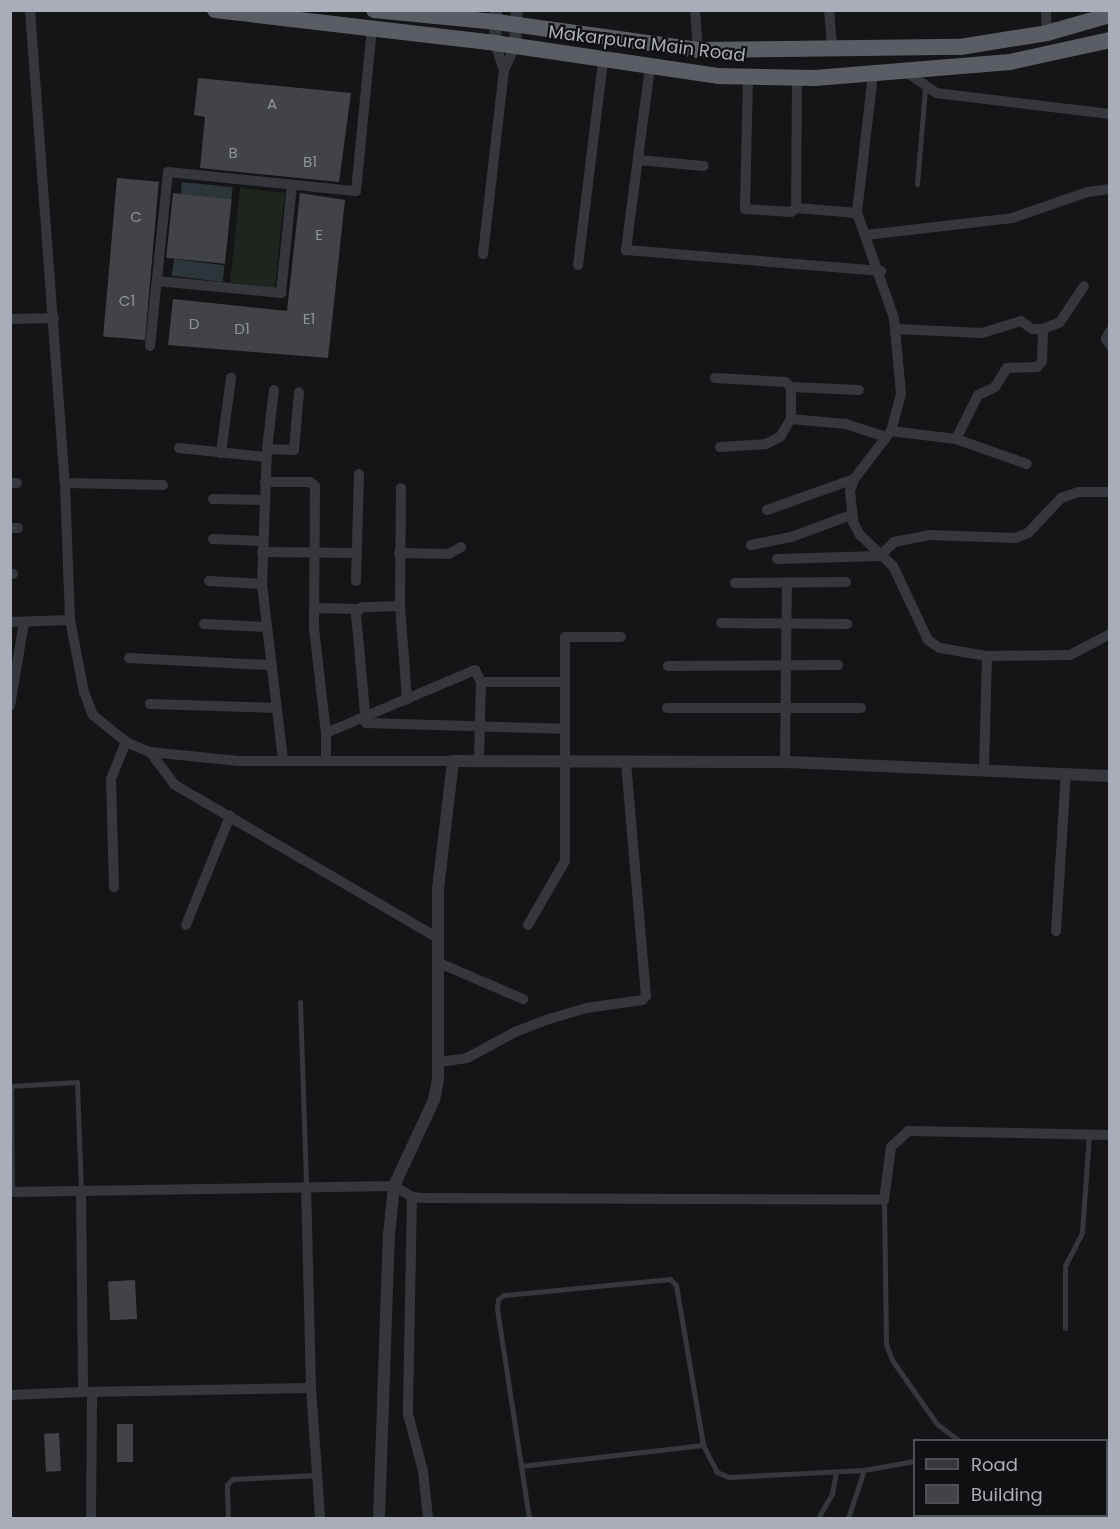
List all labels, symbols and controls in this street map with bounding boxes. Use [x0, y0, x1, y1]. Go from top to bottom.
street label: Makarpura Main Road [547, 21, 747, 67]
house number: A [267, 95, 277, 113]
house number: B [228, 144, 238, 162]
house number: B1 [303, 153, 317, 171]
house number: C [130, 208, 142, 226]
house number: E [315, 226, 323, 244]
house number: C1 [119, 292, 135, 310]
house number: E1 [303, 310, 315, 328]
house number: D [189, 315, 199, 333]
house number: D1 [234, 320, 250, 338]
legend [913, 1439, 1108, 1517]
text: Road [971, 1452, 1018, 1477]
text: Building [971, 1482, 1043, 1507]

